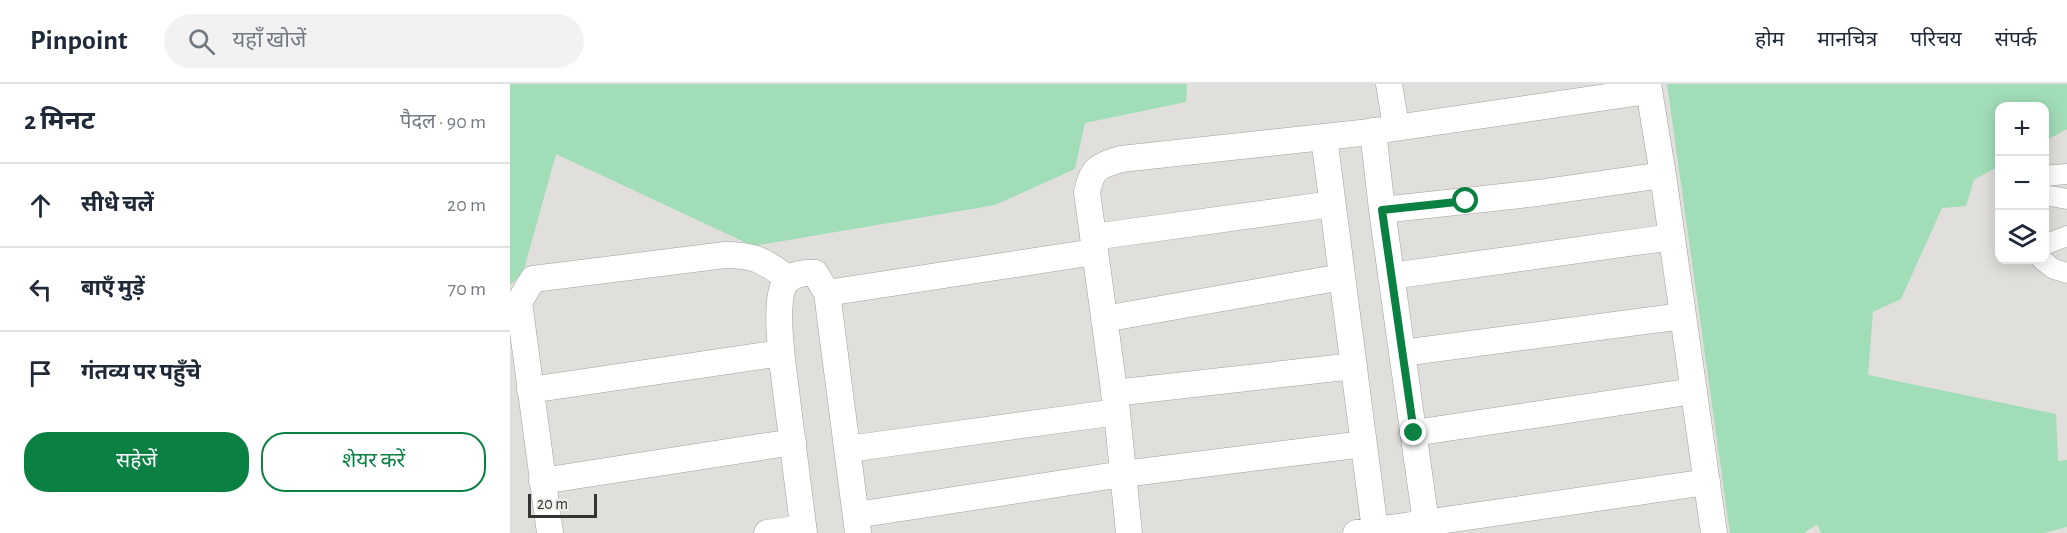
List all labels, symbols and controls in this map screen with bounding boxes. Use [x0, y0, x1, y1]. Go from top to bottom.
search box [164, 14, 584, 68]
icon: search [185, 25, 218, 58]
text: Pinpoint [30, 27, 128, 55]
text: यहाँ खोजें [233, 29, 306, 51]
text: होम [1755, 29, 1784, 50]
text: मानचित्र [1817, 29, 1877, 50]
text: परिचय [1910, 29, 1962, 50]
text: संपर्क [1995, 29, 2037, 50]
map controls [1995, 102, 2049, 264]
button: + [1995, 102, 2049, 156]
text: 2 मिनट [24, 108, 95, 134]
text: पैदल · 90 m [400, 112, 486, 132]
button: − [1995, 156, 2049, 210]
route start [1452, 187, 1478, 213]
icon: ahead [24, 189, 57, 222]
text: सीधे चलें [81, 193, 154, 215]
text: 20 m [447, 195, 486, 215]
button: layers [1995, 210, 2049, 264]
icon: left [24, 273, 57, 306]
text: बाएँ मुड़ें [81, 277, 145, 299]
text: 70 m [448, 279, 486, 299]
icon: arrive [24, 357, 57, 390]
text: गंतव्य पर पहुँचे [81, 361, 201, 383]
route end [1400, 419, 1426, 445]
button: सहेजें [24, 432, 249, 492]
button: शेयर करें [261, 432, 486, 492]
scale bar [528, 491, 597, 518]
text: 20 m [537, 496, 568, 512]

